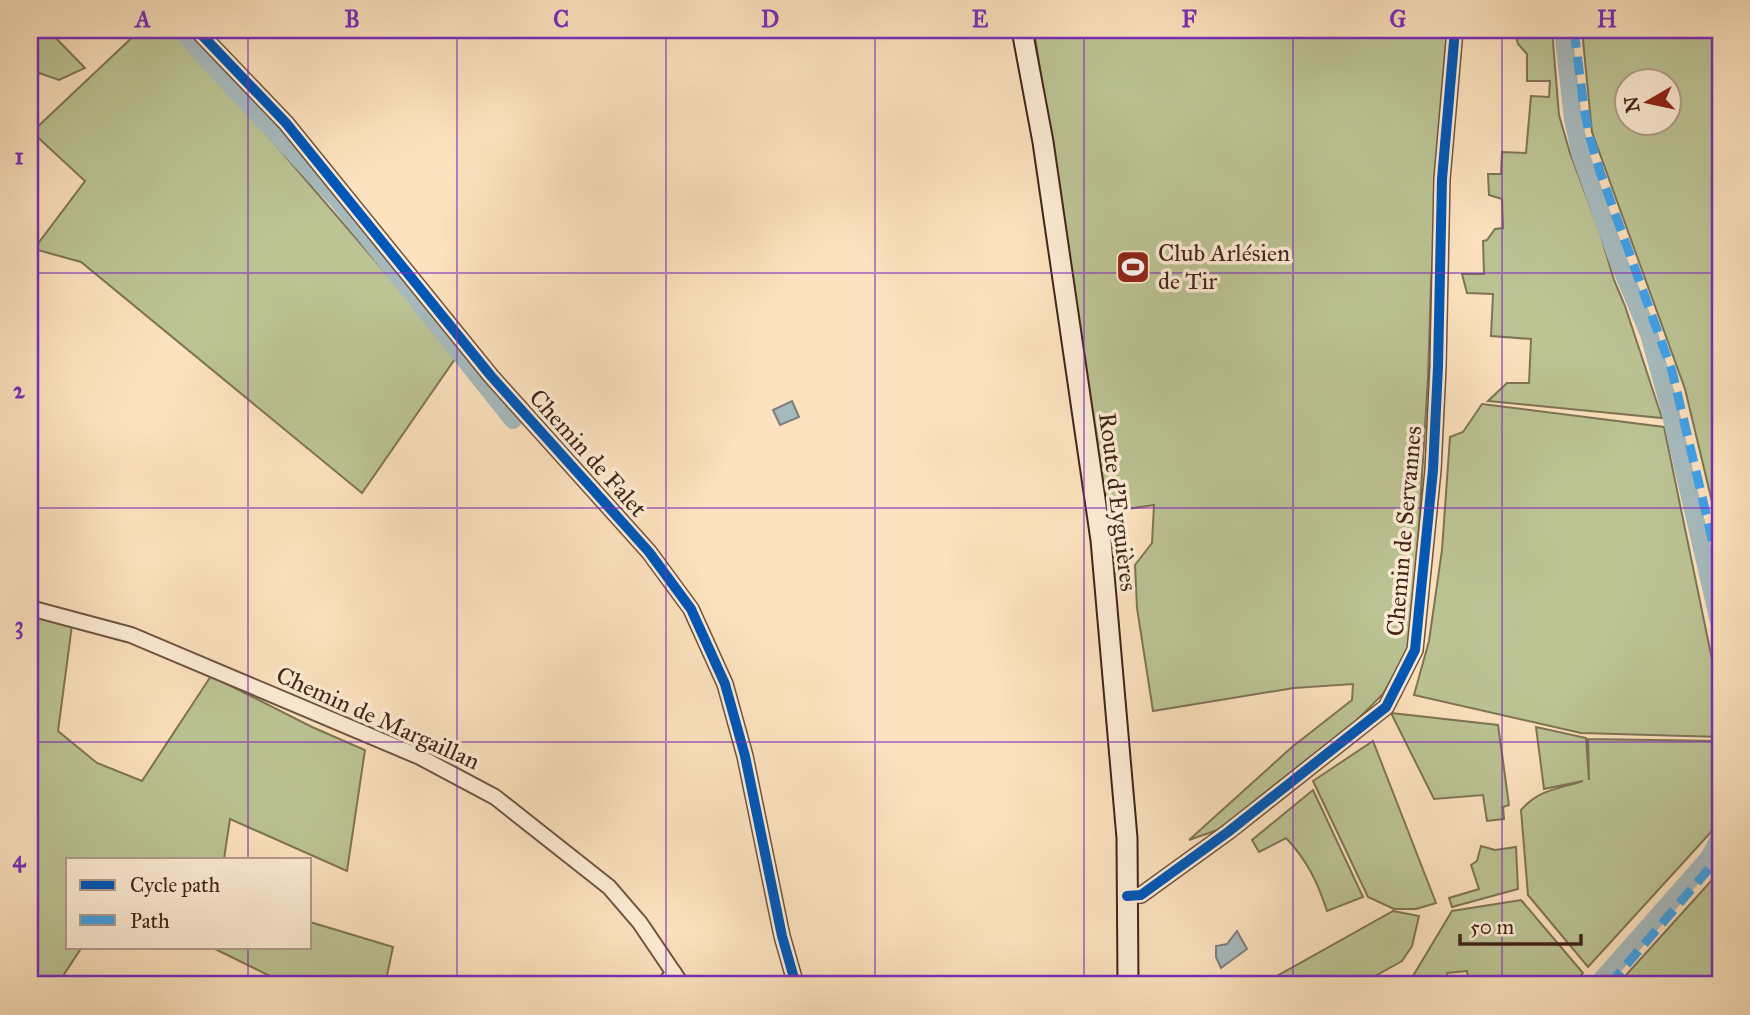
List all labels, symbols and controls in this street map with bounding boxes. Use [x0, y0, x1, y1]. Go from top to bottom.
text: A [133, 5, 151, 33]
text: B [344, 5, 360, 33]
text: C [553, 5, 569, 33]
text: D [761, 5, 779, 33]
text: E [972, 5, 989, 33]
text: F [1181, 5, 1197, 33]
text: G [1390, 5, 1407, 33]
text: H [1597, 5, 1617, 33]
north arrow [1614, 66, 1684, 136]
text: N [1619, 95, 1644, 114]
text: 1 [14, 142, 24, 170]
place label: Club Arlésien de Tir [1158, 238, 1290, 296]
sports icon: Club Arlésien de Tir [1114, 248, 1152, 286]
text: 2 [13, 376, 25, 404]
street label: Chemin de Falet [523, 383, 654, 524]
street label: Route d'Eyguières [1092, 411, 1144, 593]
street label: Chemin de Servannes [1380, 425, 1428, 637]
text: 3 [14, 611, 24, 640]
street label: Chemin de Margaillan [272, 660, 484, 776]
text: 4 [13, 845, 27, 873]
legend [66, 858, 312, 948]
text: Cycle path [130, 872, 221, 898]
scale bar [1460, 903, 1580, 947]
text: Path [130, 908, 170, 934]
text: 50 m [1470, 914, 1515, 940]

